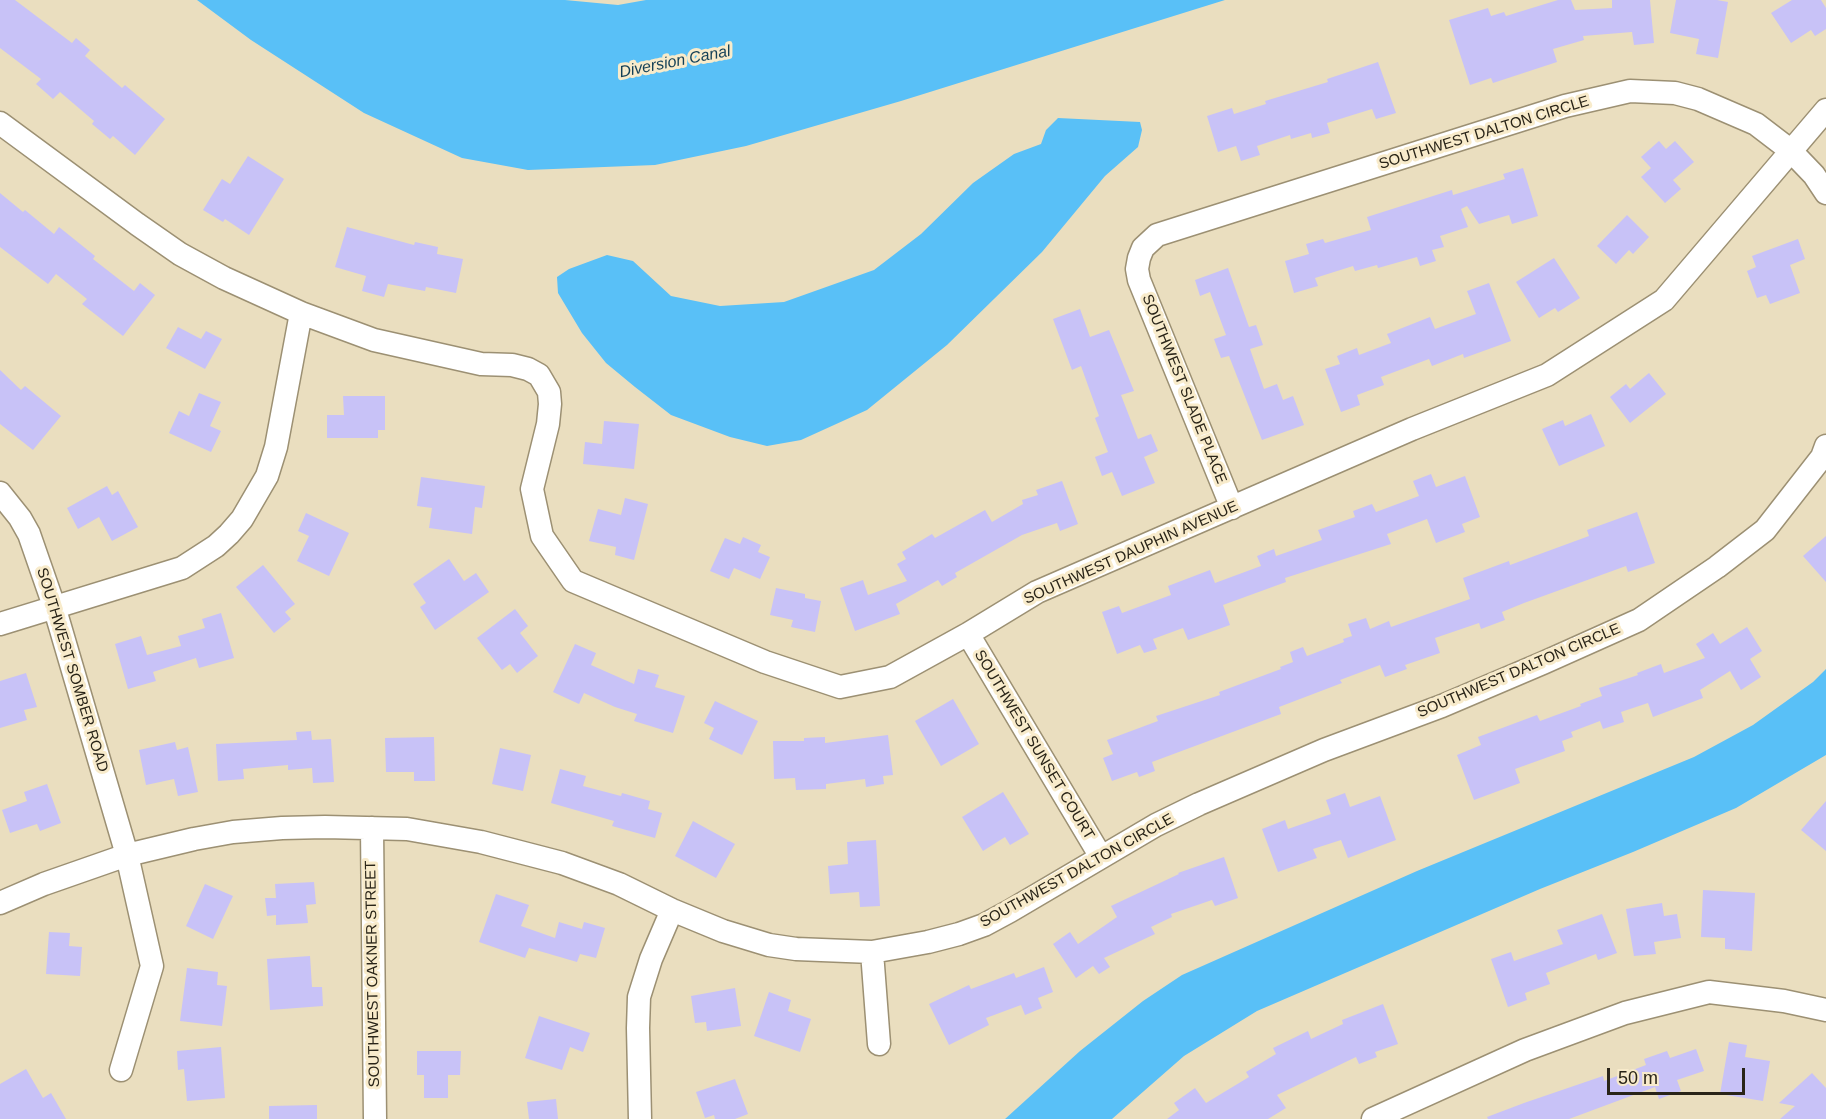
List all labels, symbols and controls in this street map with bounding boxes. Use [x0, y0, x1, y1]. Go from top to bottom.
water label: Diversion Canal [618, 42, 732, 82]
street label: SOUTHWEST DALTON CIRCLE [1377, 92, 1591, 174]
street label: SOUTHWEST SLADE PLACE [1138, 292, 1230, 486]
street label: SOUTHWEST DAUPHIN AVENUE [1021, 498, 1241, 608]
street label: SOUTHWEST SOMBER ROAD [32, 566, 112, 774]
street label: SOUTHWEST DALTON CIRCLE [1415, 620, 1623, 722]
street label: SOUTHWEST SUNSET COURT [970, 647, 1098, 843]
street label: SOUTHWEST DALTON CIRCLE [977, 810, 1177, 932]
street label: SOUTHWEST OAKNER STREET [362, 861, 384, 1087]
scale bar [1610, 1056, 1748, 1094]
text: 50 m [1618, 1068, 1658, 1088]

